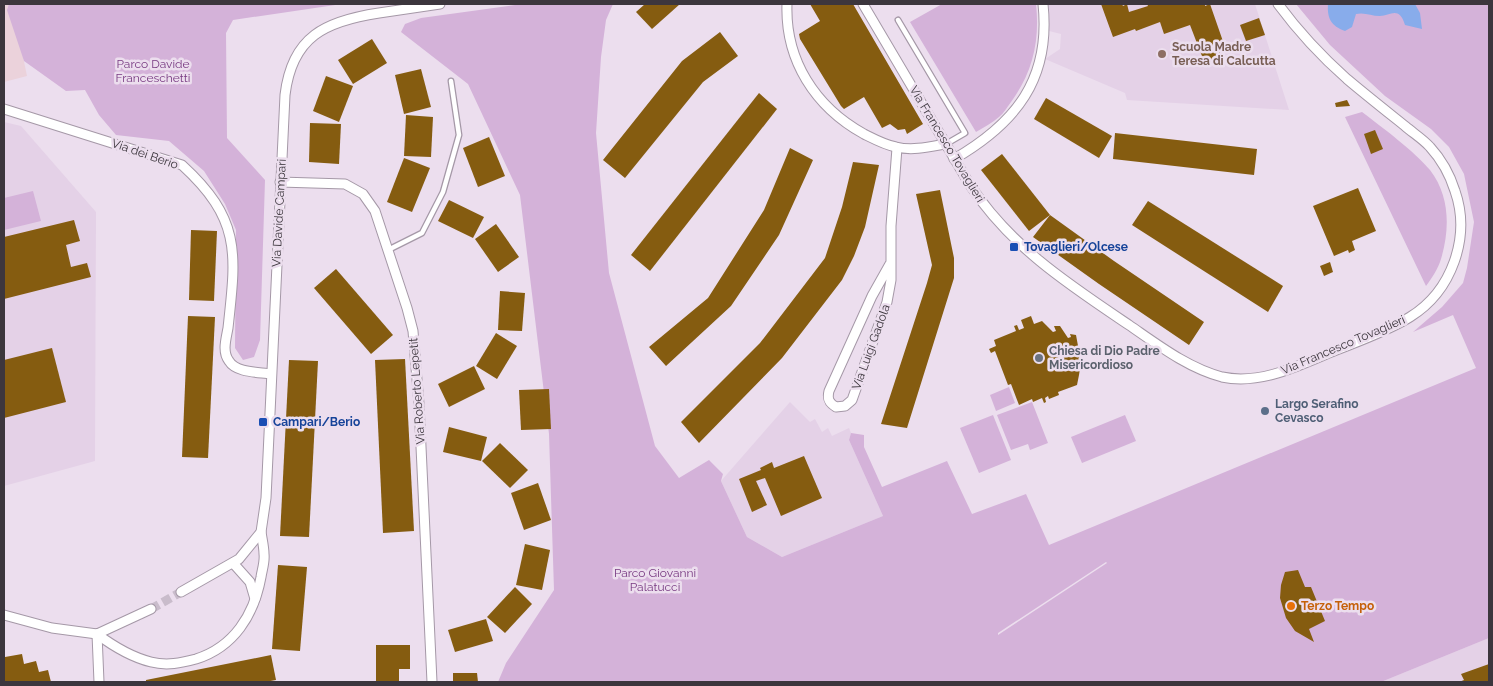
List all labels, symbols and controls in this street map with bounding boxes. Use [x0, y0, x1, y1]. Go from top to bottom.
place label: Scuola Madre Teresa di Calcutta [1172, 40, 1276, 68]
marker: Scuola Madre Teresa di Calcutta [1156, 48, 1168, 60]
park label: Parco Davide Franceschetti [116, 57, 190, 85]
street label: Via Francesco Tovaglieri [907, 83, 987, 205]
street label: Via dei Berio [110, 136, 180, 172]
street label: Via Davide Campari [269, 159, 289, 267]
place label: Tovaglieri/Olcese [1024, 240, 1128, 254]
marker: Tovaglieri/Olcese [1008, 241, 1020, 253]
street label: Via Luigi Gadola [849, 302, 893, 392]
street label: Via Francesco Tovaglieri [1279, 313, 1407, 377]
street label: Via Roberto Lepetit [406, 337, 428, 445]
place label: Chiesa di Dio Padre Misericordioso [1049, 344, 1160, 372]
marker: Chiesa di Dio Padre Misericordioso [1033, 352, 1045, 364]
place label: Largo Serafino Cevasco [1275, 397, 1359, 425]
marker: Largo Serafino Cevasco [1259, 405, 1271, 417]
place label: Campari/Berio [273, 415, 360, 429]
marker: Campari/Berio [257, 416, 269, 428]
park label: Parco Giovanni Palatucci [614, 566, 696, 594]
place label: Terzo Tempo [1301, 599, 1374, 613]
marker: Terzo Tempo [1285, 600, 1297, 612]

